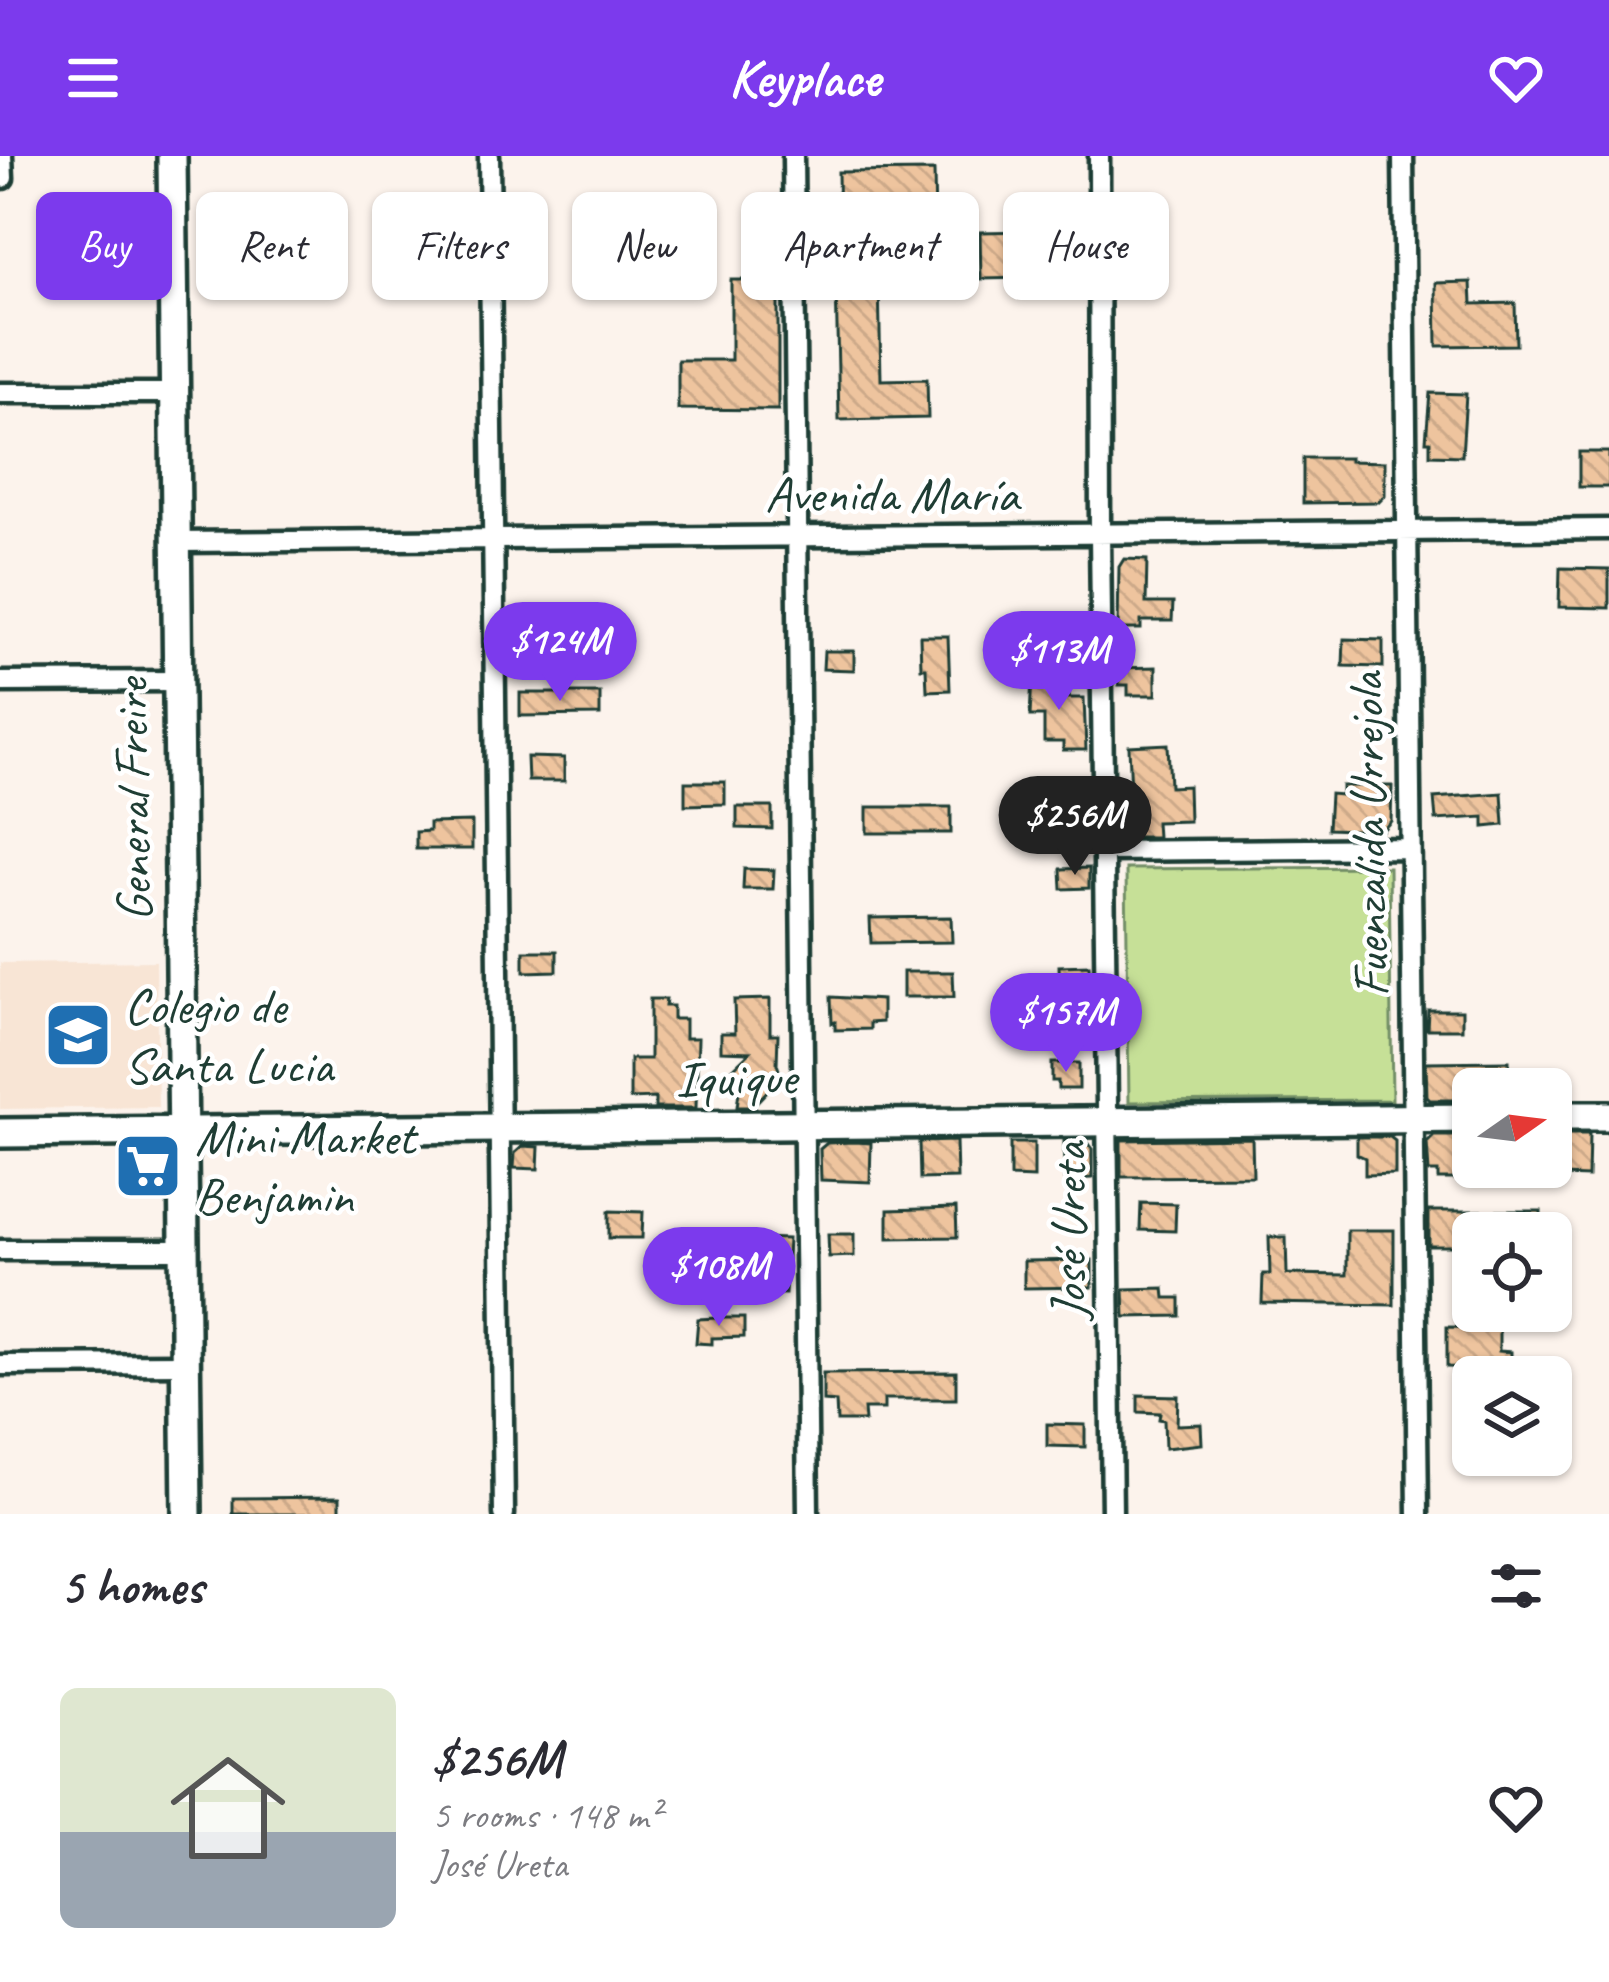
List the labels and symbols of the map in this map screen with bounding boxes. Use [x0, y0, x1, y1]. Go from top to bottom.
street label: Avenida María [765, 462, 1023, 526]
pin: $124M [476, 602, 644, 704]
pin: $113M [975, 611, 1143, 713]
street label: Fuenzalida Urrejola [1333, 669, 1403, 998]
street label: General Freire [98, 674, 166, 922]
pin: $256M [991, 776, 1159, 878]
pin: $157M [982, 973, 1150, 1075]
place label: Colegio de Santa Lucia [124, 974, 336, 1097]
school or university icon: Colegio de Santa Lucia [43, 1000, 113, 1070]
street label: Iquique [675, 1045, 801, 1111]
north arrow [1452, 1068, 1572, 1188]
place label: Mini Market Benjamin [195, 1105, 420, 1228]
supermarket icon: Mini Market Benjamin [113, 1131, 183, 1201]
street label: José Ureta [1036, 1139, 1100, 1322]
pin: $108M [635, 1227, 803, 1329]

